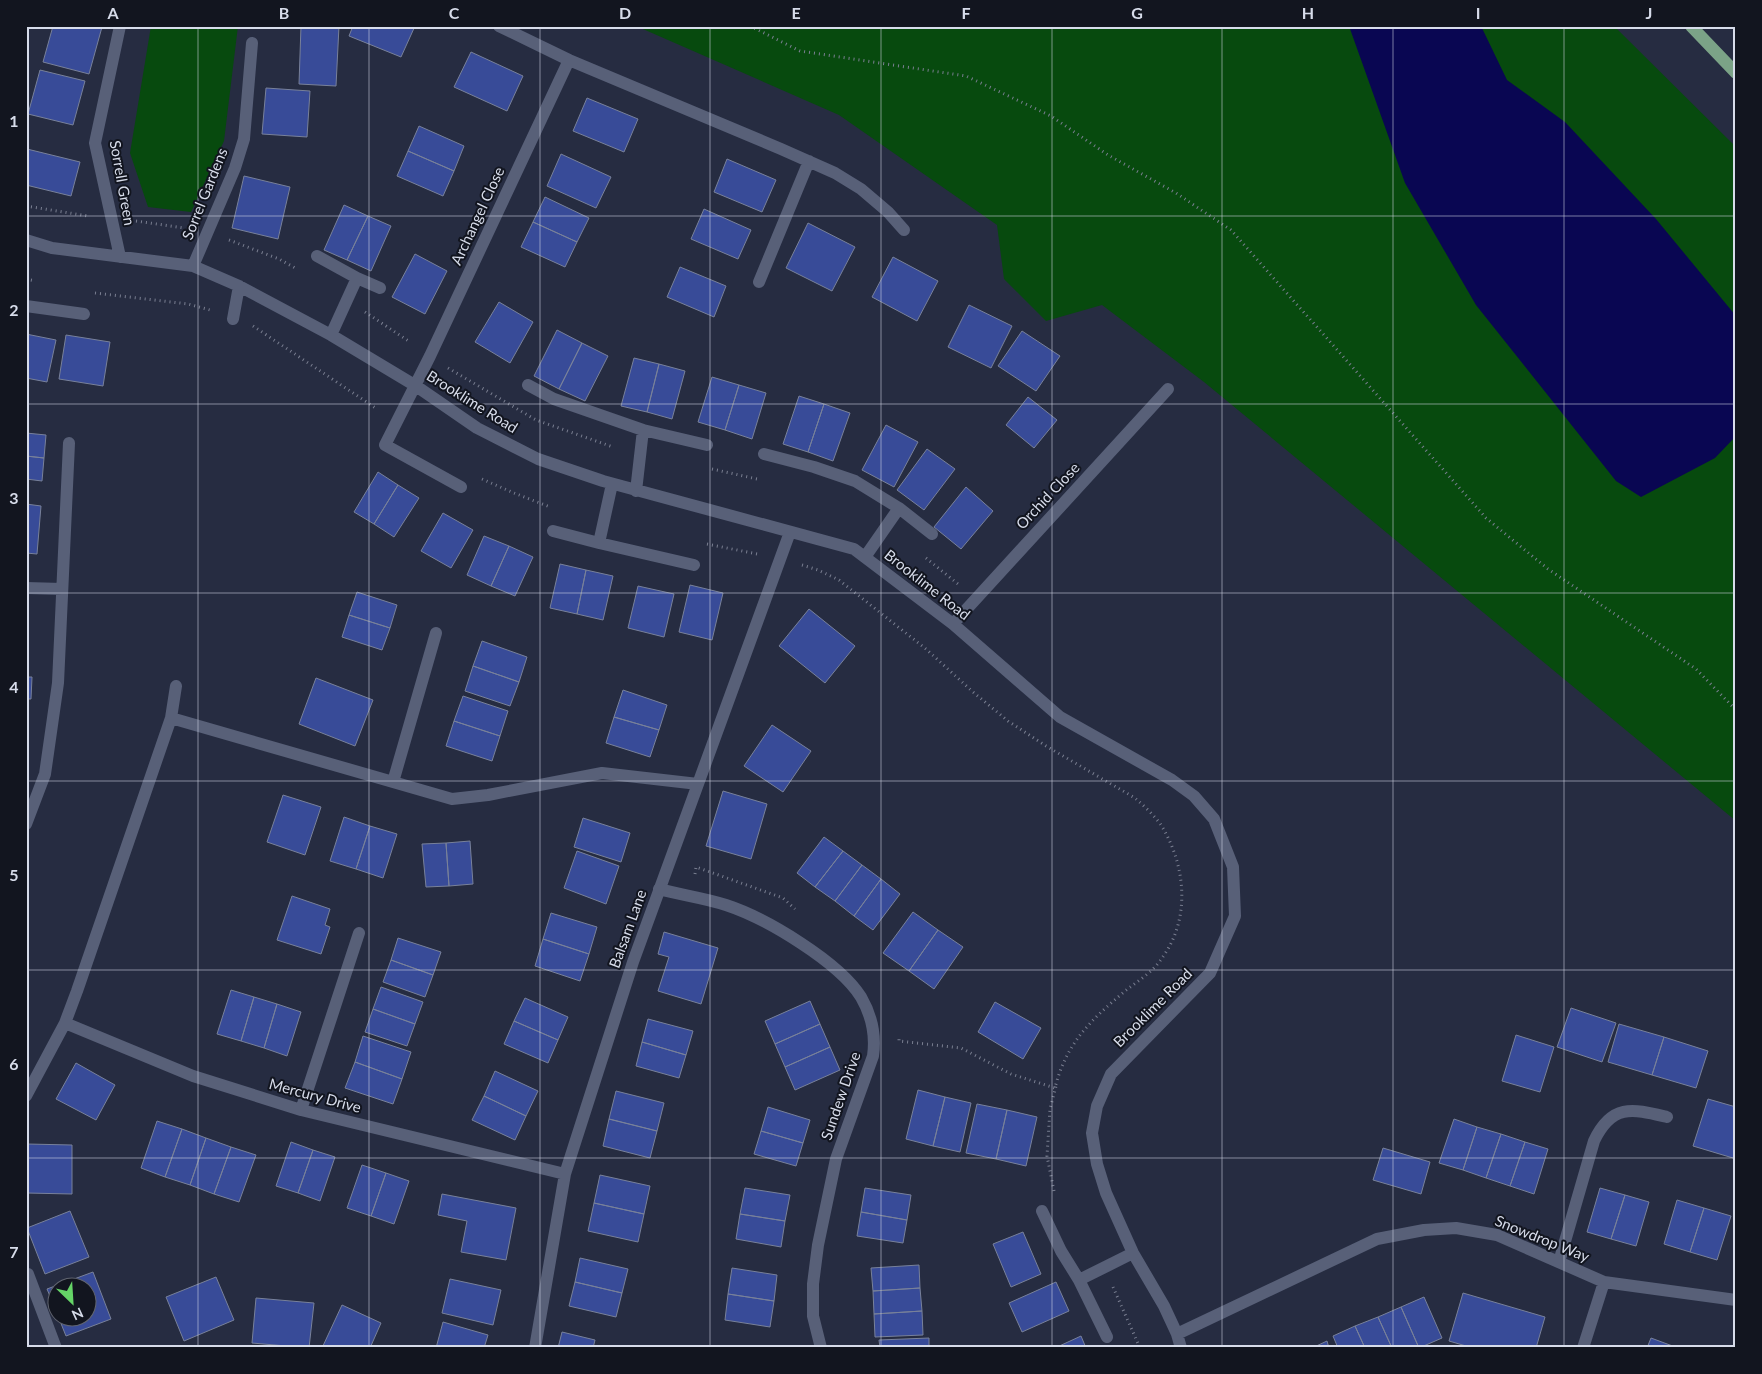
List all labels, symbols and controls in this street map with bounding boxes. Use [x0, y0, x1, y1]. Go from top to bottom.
text: A [106, 3, 119, 22]
text: B [279, 3, 289, 22]
text: C [449, 3, 460, 22]
text: D [619, 3, 631, 22]
text: E [791, 3, 801, 22]
text: F [961, 3, 971, 22]
text: G [1131, 3, 1143, 22]
text: H [1302, 3, 1314, 22]
text: I [1476, 3, 1480, 22]
text: J [1646, 3, 1652, 22]
text: 1 [9, 111, 19, 130]
street label: Sorrell Green [107, 139, 139, 227]
street label: Sorrel Gardens [178, 145, 231, 242]
street label: Archangel Close [447, 164, 508, 267]
text: 2 [9, 300, 19, 319]
street label: Brooklime Road [424, 366, 521, 436]
street label: Orchid Close [1012, 458, 1083, 532]
text: 3 [9, 488, 19, 507]
street label: Brooklime Road [881, 545, 974, 623]
text: 4 [9, 677, 19, 696]
text: 5 [9, 865, 19, 884]
street label: Balsam Lane [605, 887, 650, 970]
street label: Brooklime Road [1109, 964, 1195, 1050]
street label: Sundew Drive [817, 1049, 864, 1142]
text: 6 [9, 1054, 19, 1073]
street label: Mercury Drive [267, 1074, 363, 1116]
street label: Snowdrop Way [1493, 1211, 1592, 1265]
text: 7 [9, 1242, 19, 1261]
north arrow [48, 1276, 98, 1326]
text: N [69, 1304, 86, 1324]

